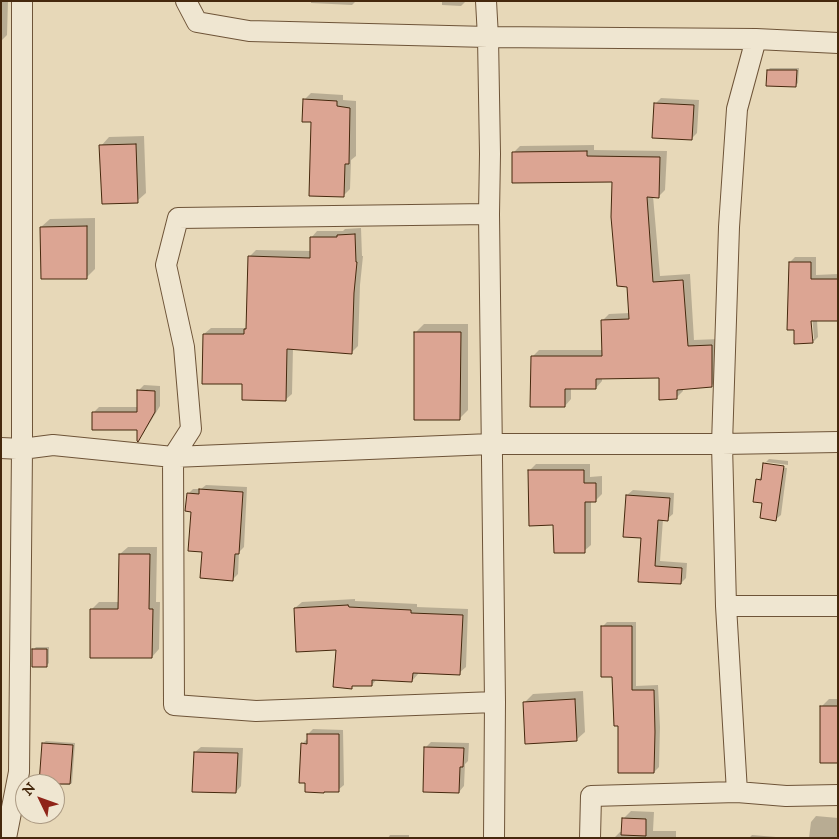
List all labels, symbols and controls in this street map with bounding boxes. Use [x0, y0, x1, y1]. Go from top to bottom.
north arrow [15, 774, 65, 824]
text: N [19, 779, 40, 800]

